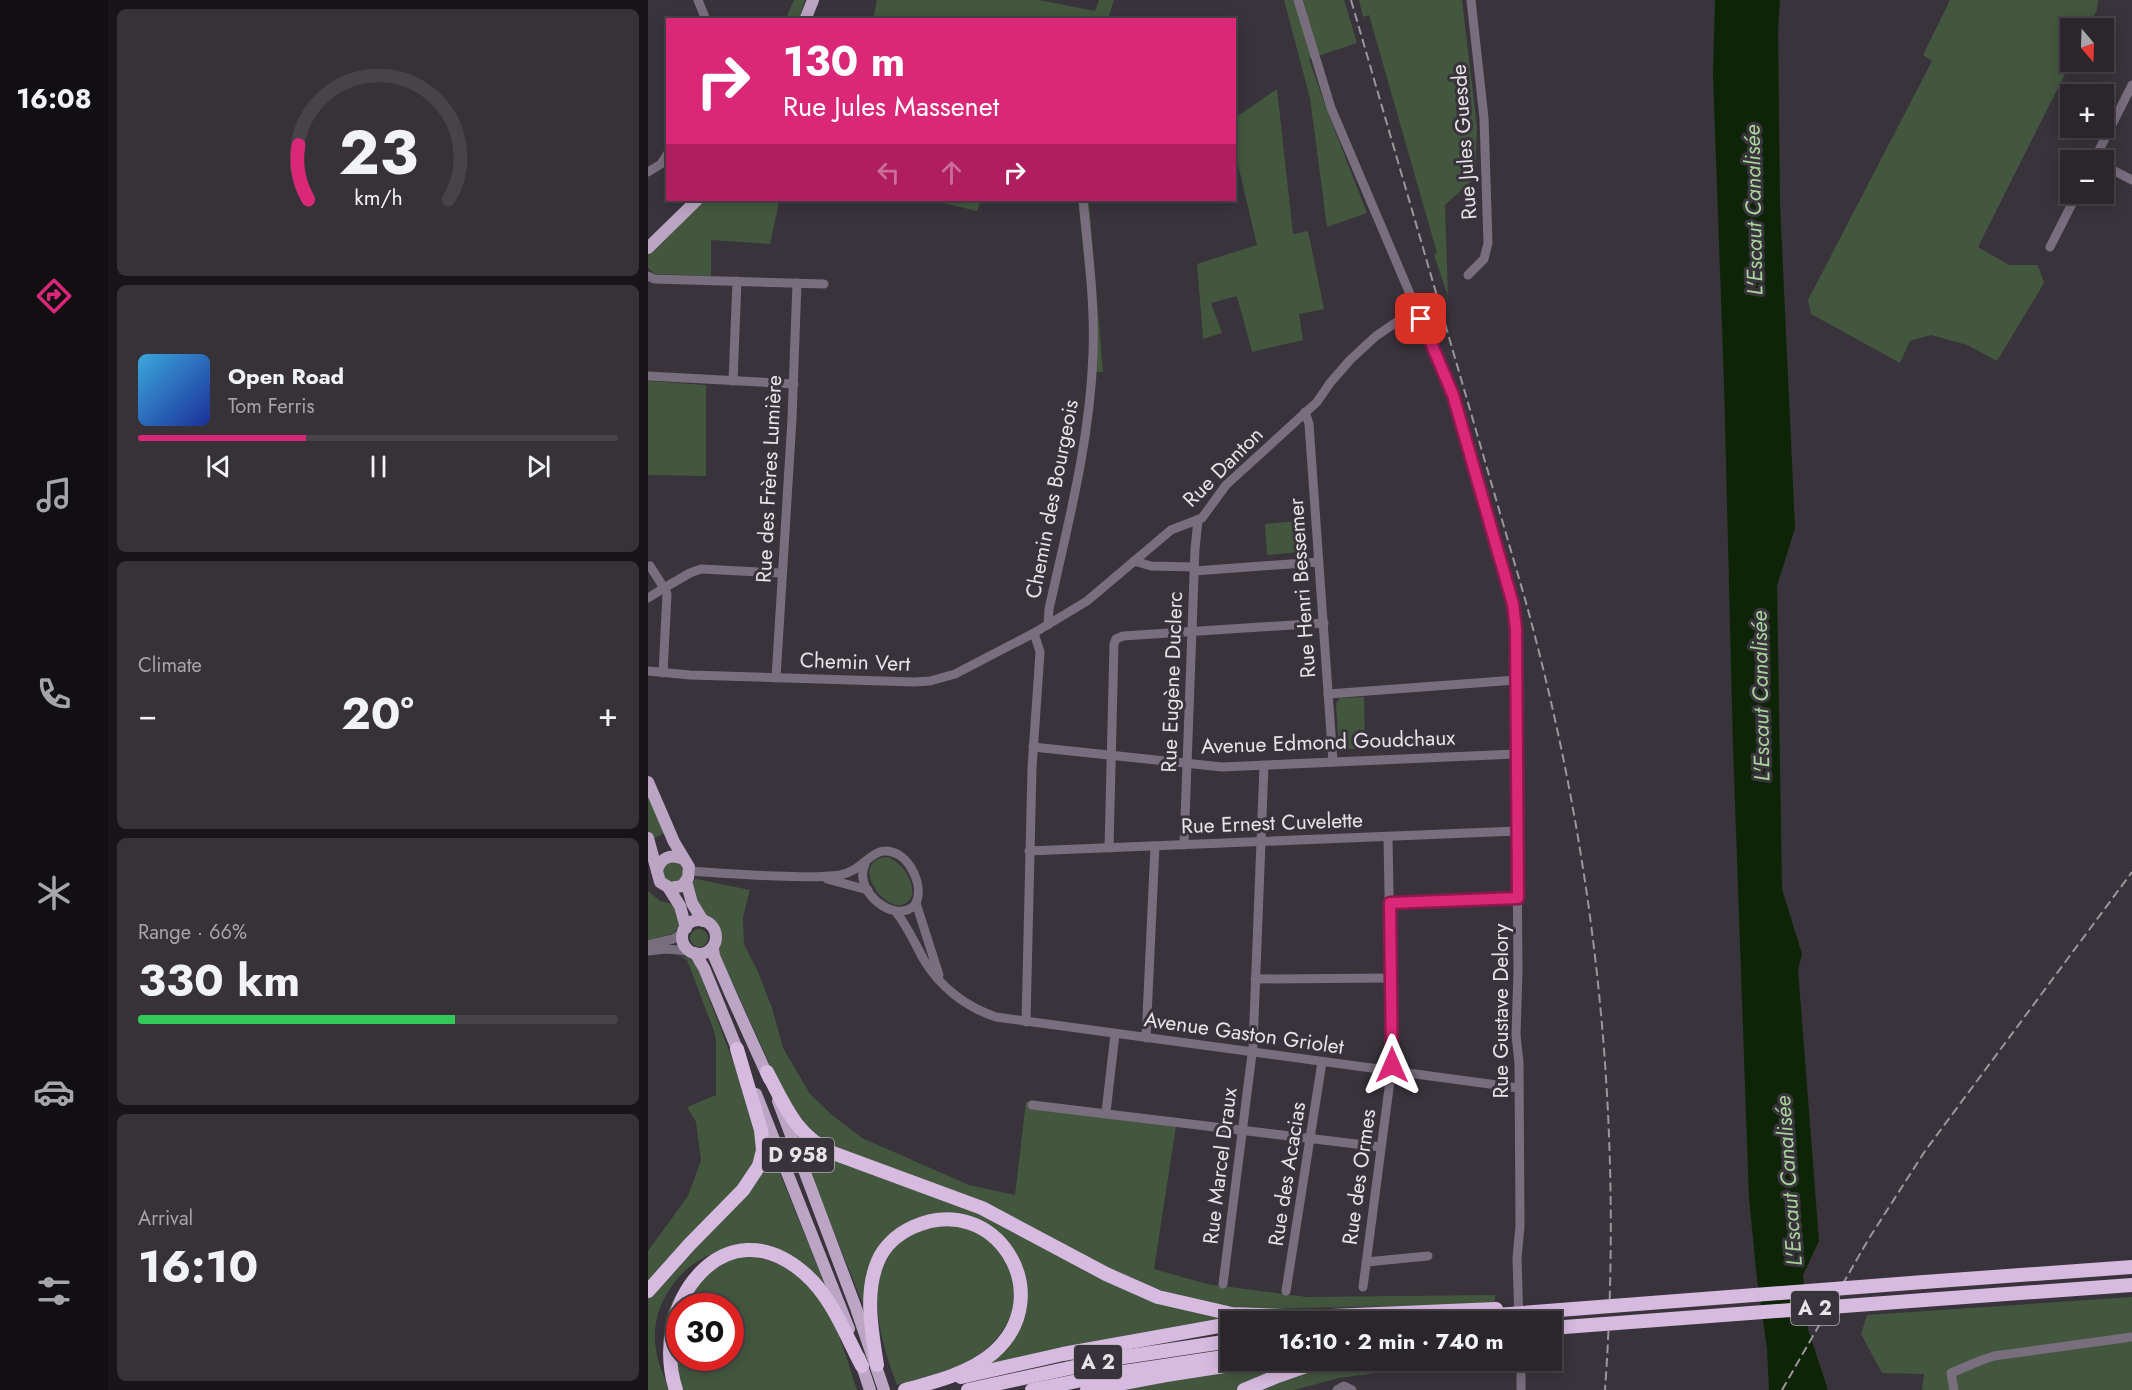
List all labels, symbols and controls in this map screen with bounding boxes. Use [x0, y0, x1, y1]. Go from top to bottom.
north arrow [2060, 18, 2114, 72]
map controls [2060, 18, 2114, 204]
text: 130 m [783, 31, 905, 92]
icon: right [684, 42, 762, 120]
street label: Rue Jules Guesde [1444, 63, 1484, 221]
text: 16:08 [16, 79, 92, 118]
button: + [2060, 84, 2114, 138]
text: Rue Jules Massenet [783, 87, 999, 126]
text: 23 [338, 107, 418, 197]
water label: L'Escaut Canalisée [1736, 124, 1770, 296]
button: − [2060, 150, 2114, 204]
icon: left [872, 156, 905, 189]
icon: ahead [935, 156, 968, 189]
icon: right [998, 156, 1031, 189]
text: km/h [354, 182, 402, 213]
icon: directions [33, 275, 75, 317]
pin [1395, 293, 1446, 344]
icon: arrive [1404, 302, 1437, 335]
text: Open Road [228, 360, 344, 392]
street label: Rue des Frères Lumière [749, 374, 789, 584]
text: Tom Ferris [228, 392, 315, 421]
street label: Chemin des Bourgeois [1018, 397, 1086, 601]
street label: Rue Danton [1176, 420, 1270, 514]
icon: previous [202, 450, 235, 483]
icon: pause [362, 450, 395, 483]
icon: next [522, 450, 555, 483]
icon: music [33, 474, 75, 516]
street label: Rue Henri Bessemer [1281, 496, 1323, 679]
street label: Rue Eugène Duclerc [1154, 591, 1190, 773]
water label: L'Escaut Canalisée [1743, 610, 1777, 782]
street label: Chemin Vert [799, 645, 911, 679]
text: Climate [138, 651, 202, 680]
icon: phone [33, 673, 75, 715]
text: 20° [341, 681, 414, 746]
text: − [138, 691, 157, 738]
text: + [598, 691, 618, 738]
street label: Avenue Edmond Goudchaux [1200, 723, 1456, 761]
street label: Rue Ernest Cuvelette [1181, 805, 1364, 841]
icon: climate [33, 872, 75, 914]
text: Range · 66% [138, 918, 247, 947]
street label: Rue Gustave Delory [1486, 923, 1516, 1099]
text: 330 km [138, 948, 300, 1013]
street label: Avenue Gaston Griolet [1142, 1004, 1346, 1062]
position arrow [1360, 1033, 1424, 1097]
icon: car [33, 1071, 75, 1113]
street label: Rue Marcel Draux [1196, 1086, 1244, 1246]
water label: L'Escaut Canalisée [1766, 1095, 1810, 1267]
street label: Rue des Acacias [1261, 1100, 1313, 1248]
street label: Rue des Ormes [1335, 1107, 1383, 1247]
road number: D 958 [762, 1138, 834, 1172]
text: Arrival [138, 1204, 193, 1233]
text: 16:10 [138, 1234, 258, 1299]
icon: filters [33, 1270, 75, 1312]
road number: A 2 [1791, 1291, 1839, 1325]
speed limit sign: 30 [666, 1293, 744, 1371]
text: 16:10 · 2 min · 740 m [1279, 1325, 1503, 1357]
road number: A 2 [1074, 1345, 1122, 1379]

